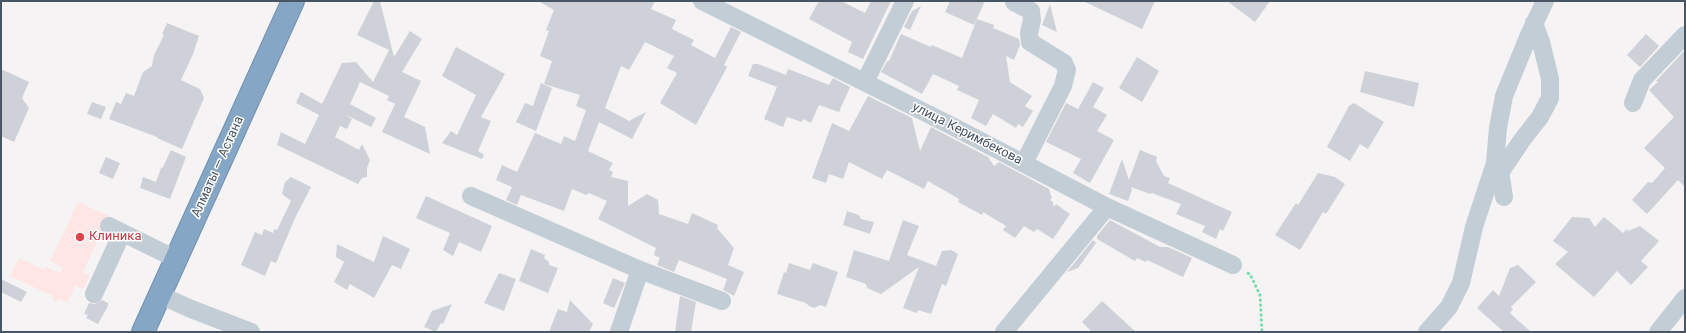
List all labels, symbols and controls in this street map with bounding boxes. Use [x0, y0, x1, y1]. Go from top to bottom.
street label: улица Керимбекова [909, 100, 1025, 168]
street label: Алматы — Астана [189, 114, 247, 220]
place label: Клиника [89, 229, 141, 245]
marker: Клиника [74, 231, 86, 243]

